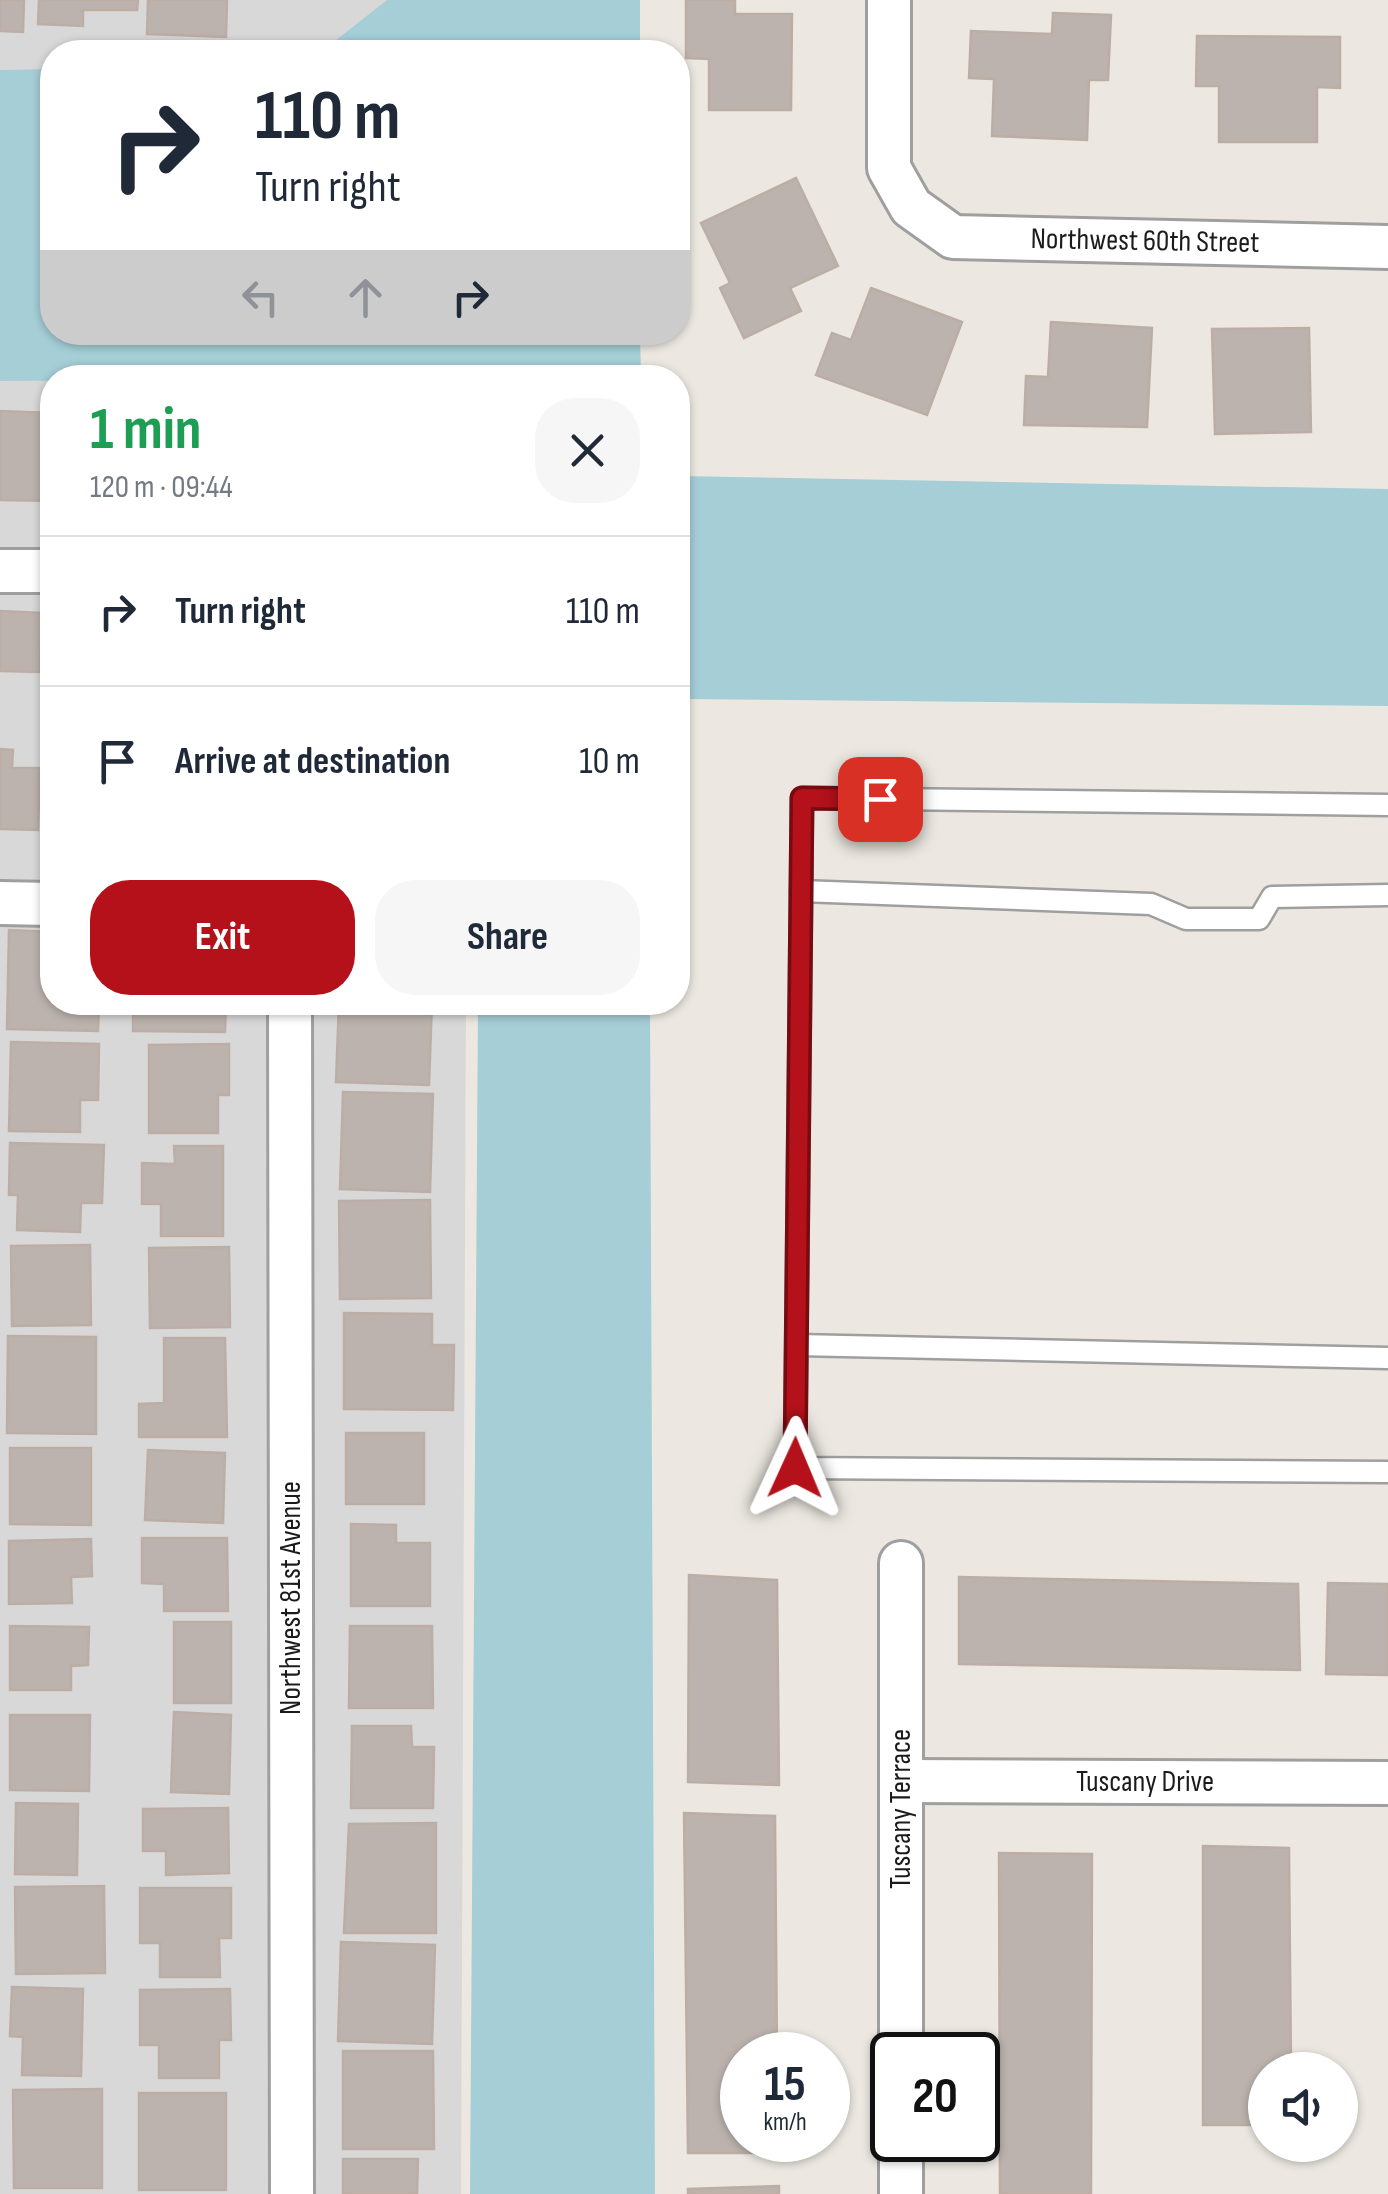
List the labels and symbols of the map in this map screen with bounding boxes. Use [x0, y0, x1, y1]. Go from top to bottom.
street label: Northwest 60th Street [1030, 221, 1260, 261]
pin [838, 757, 923, 842]
position arrow [743, 1416, 847, 1520]
street label: Northwest 81st Avenue [273, 1481, 309, 1715]
street label: Tuscany Terrace [883, 1729, 919, 1889]
street label: Tuscany Drive [1076, 1764, 1214, 1800]
speed limit sign: 20 [870, 2032, 1000, 2162]

